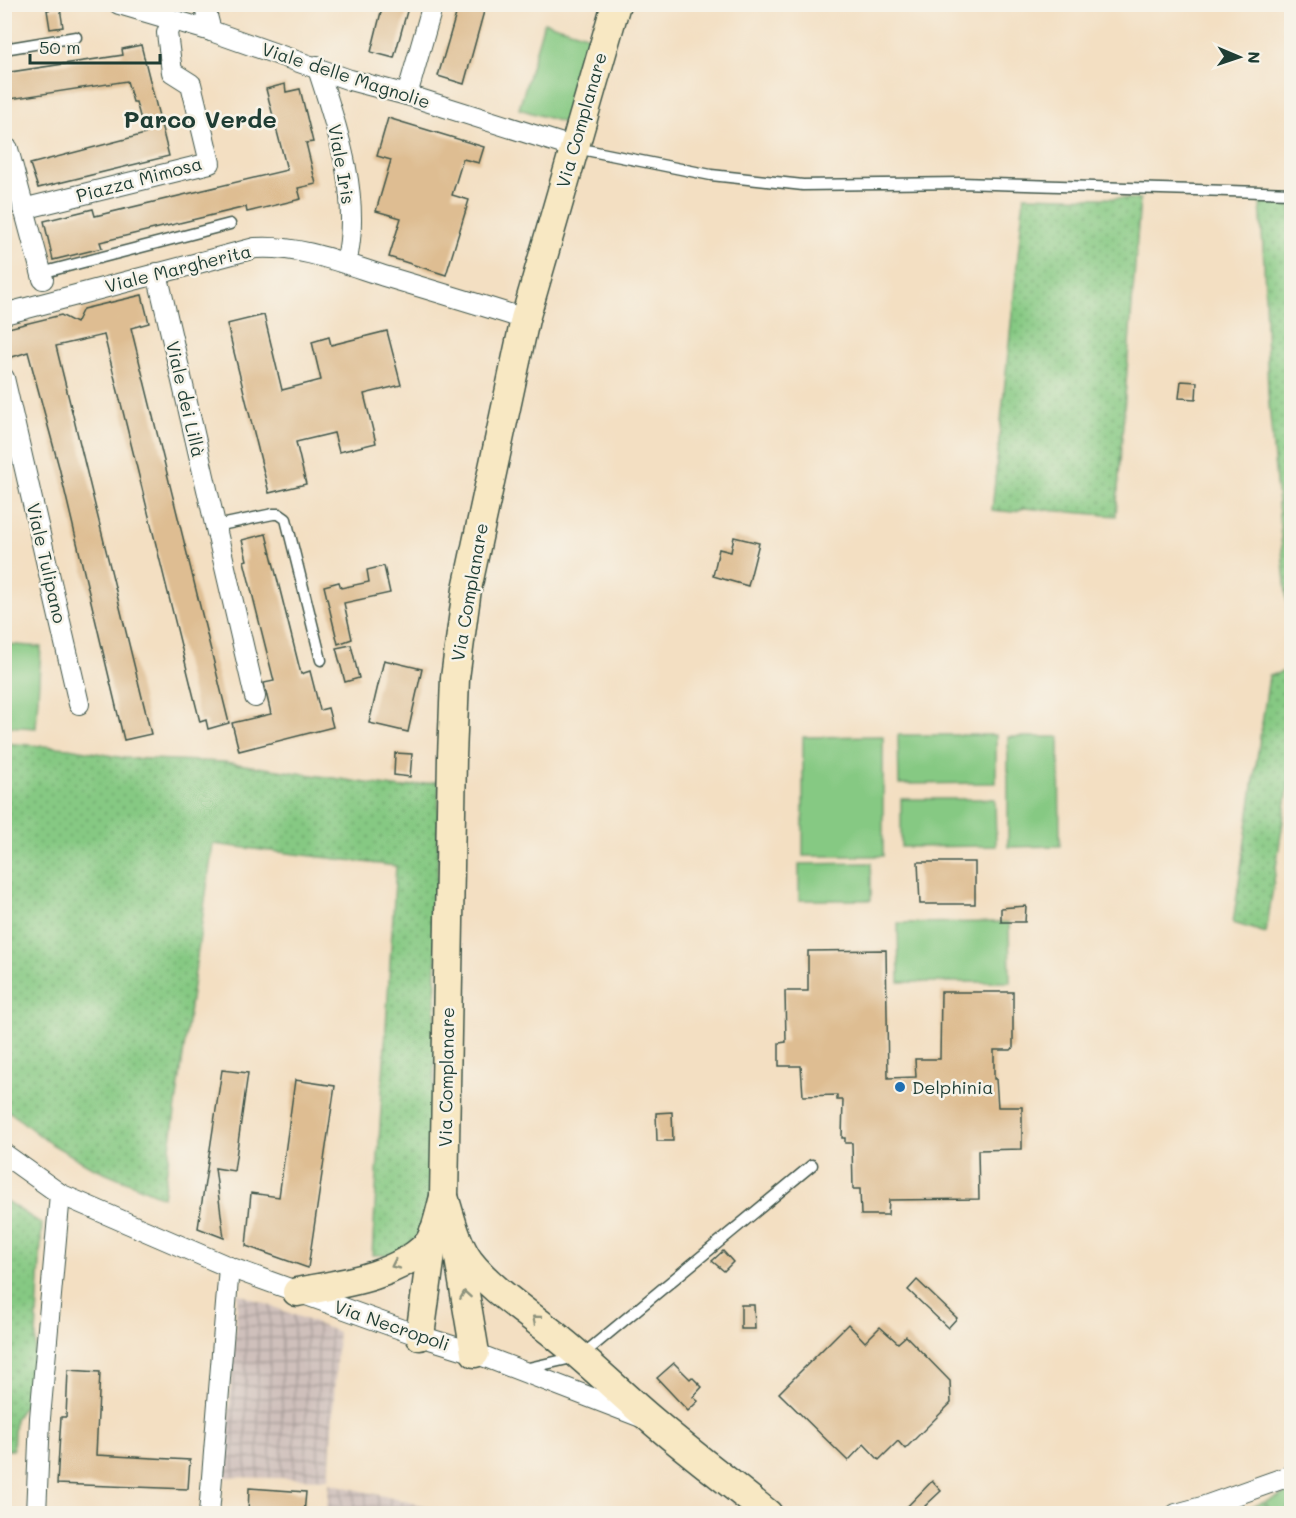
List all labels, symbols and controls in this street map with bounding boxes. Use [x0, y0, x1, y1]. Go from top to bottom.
scale bar [30, 27, 160, 65]
north arrow [1209, 27, 1269, 87]
text: 50 m [39, 35, 81, 59]
street label: Viale delle Magnolie [259, 36, 433, 114]
street label: Via Complanare [550, 49, 612, 191]
text: N [1244, 51, 1265, 64]
district label: Parco Verde [123, 103, 277, 134]
street label: Viale Iris [323, 122, 361, 206]
street label: Piazza Mimosa [73, 151, 205, 207]
street label: Viale Margherita [102, 238, 254, 298]
street label: Viale dei Lillà [161, 338, 211, 460]
street label: Viale Tulipano [22, 501, 73, 626]
street label: Via Complanare [445, 521, 493, 663]
street label: Via Complanare [433, 1007, 459, 1147]
place label: Delphinia [912, 1075, 994, 1099]
marker: Delphinia [893, 1080, 907, 1094]
one-way arrow [390, 1257, 401, 1269]
one-way arrow [460, 1291, 472, 1300]
street label: Via Necropoli [331, 1294, 453, 1356]
one-way arrow [532, 1315, 543, 1326]

